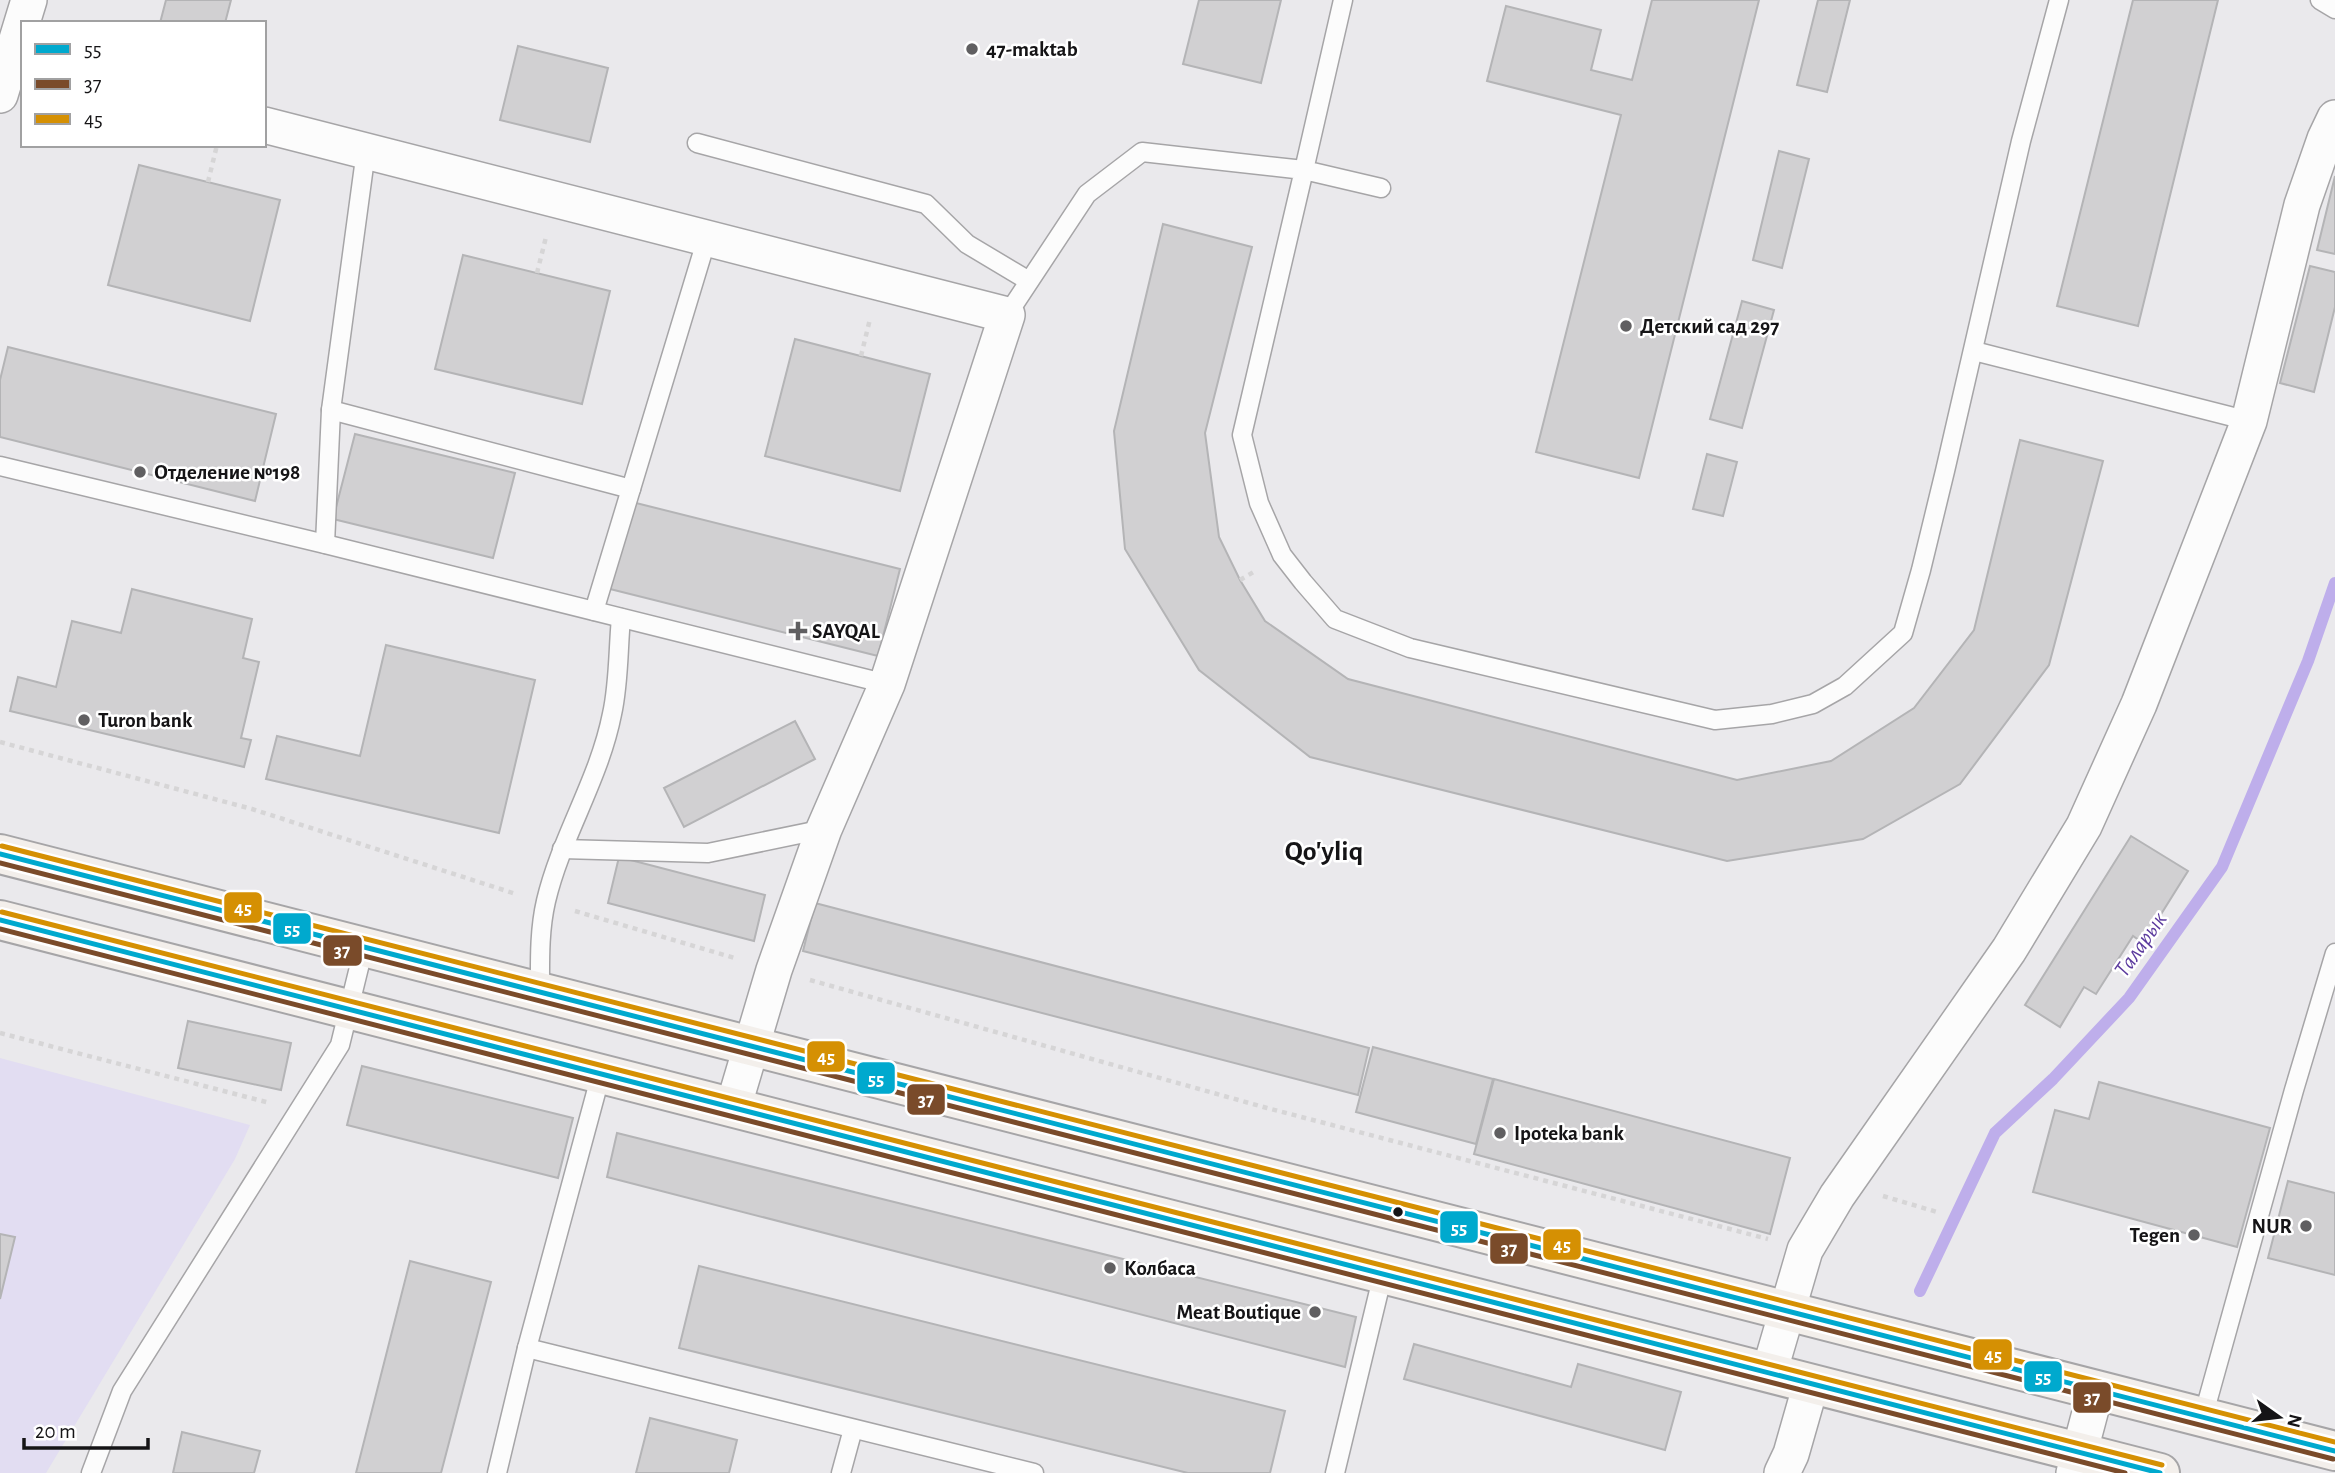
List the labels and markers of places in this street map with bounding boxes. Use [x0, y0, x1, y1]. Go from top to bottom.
place label: 47-maktab [986, 39, 1078, 60]
marker: 47-maktab [964, 41, 980, 57]
place label: Детский сад 297 [1640, 316, 1779, 337]
marker: Детский сад 297 [1618, 318, 1634, 334]
place label: Отделение №198 [154, 462, 300, 483]
marker: Отделение №198 [132, 464, 148, 480]
place label: SAYQAL [812, 621, 881, 643]
marker: SAYQAL [790, 623, 806, 639]
place label: Turon bank [98, 710, 193, 731]
marker: Turon bank [76, 712, 92, 728]
place label: Ipoteka bank [1514, 1123, 1624, 1144]
marker: Ipoteka bank [1492, 1125, 1508, 1141]
unlabelled marker [1391, 1205, 1405, 1219]
place label: NUR [2252, 1216, 2292, 1237]
marker: NUR [2298, 1218, 2314, 1234]
place label: Tegen [2130, 1225, 2180, 1246]
marker: Tegen [2186, 1227, 2202, 1243]
place label: Колбаса [1124, 1258, 1196, 1279]
marker: Колбаса [1102, 1260, 1118, 1276]
place label: Meat Boutique [1177, 1302, 1301, 1323]
marker: Meat Boutique [1307, 1304, 1323, 1320]

